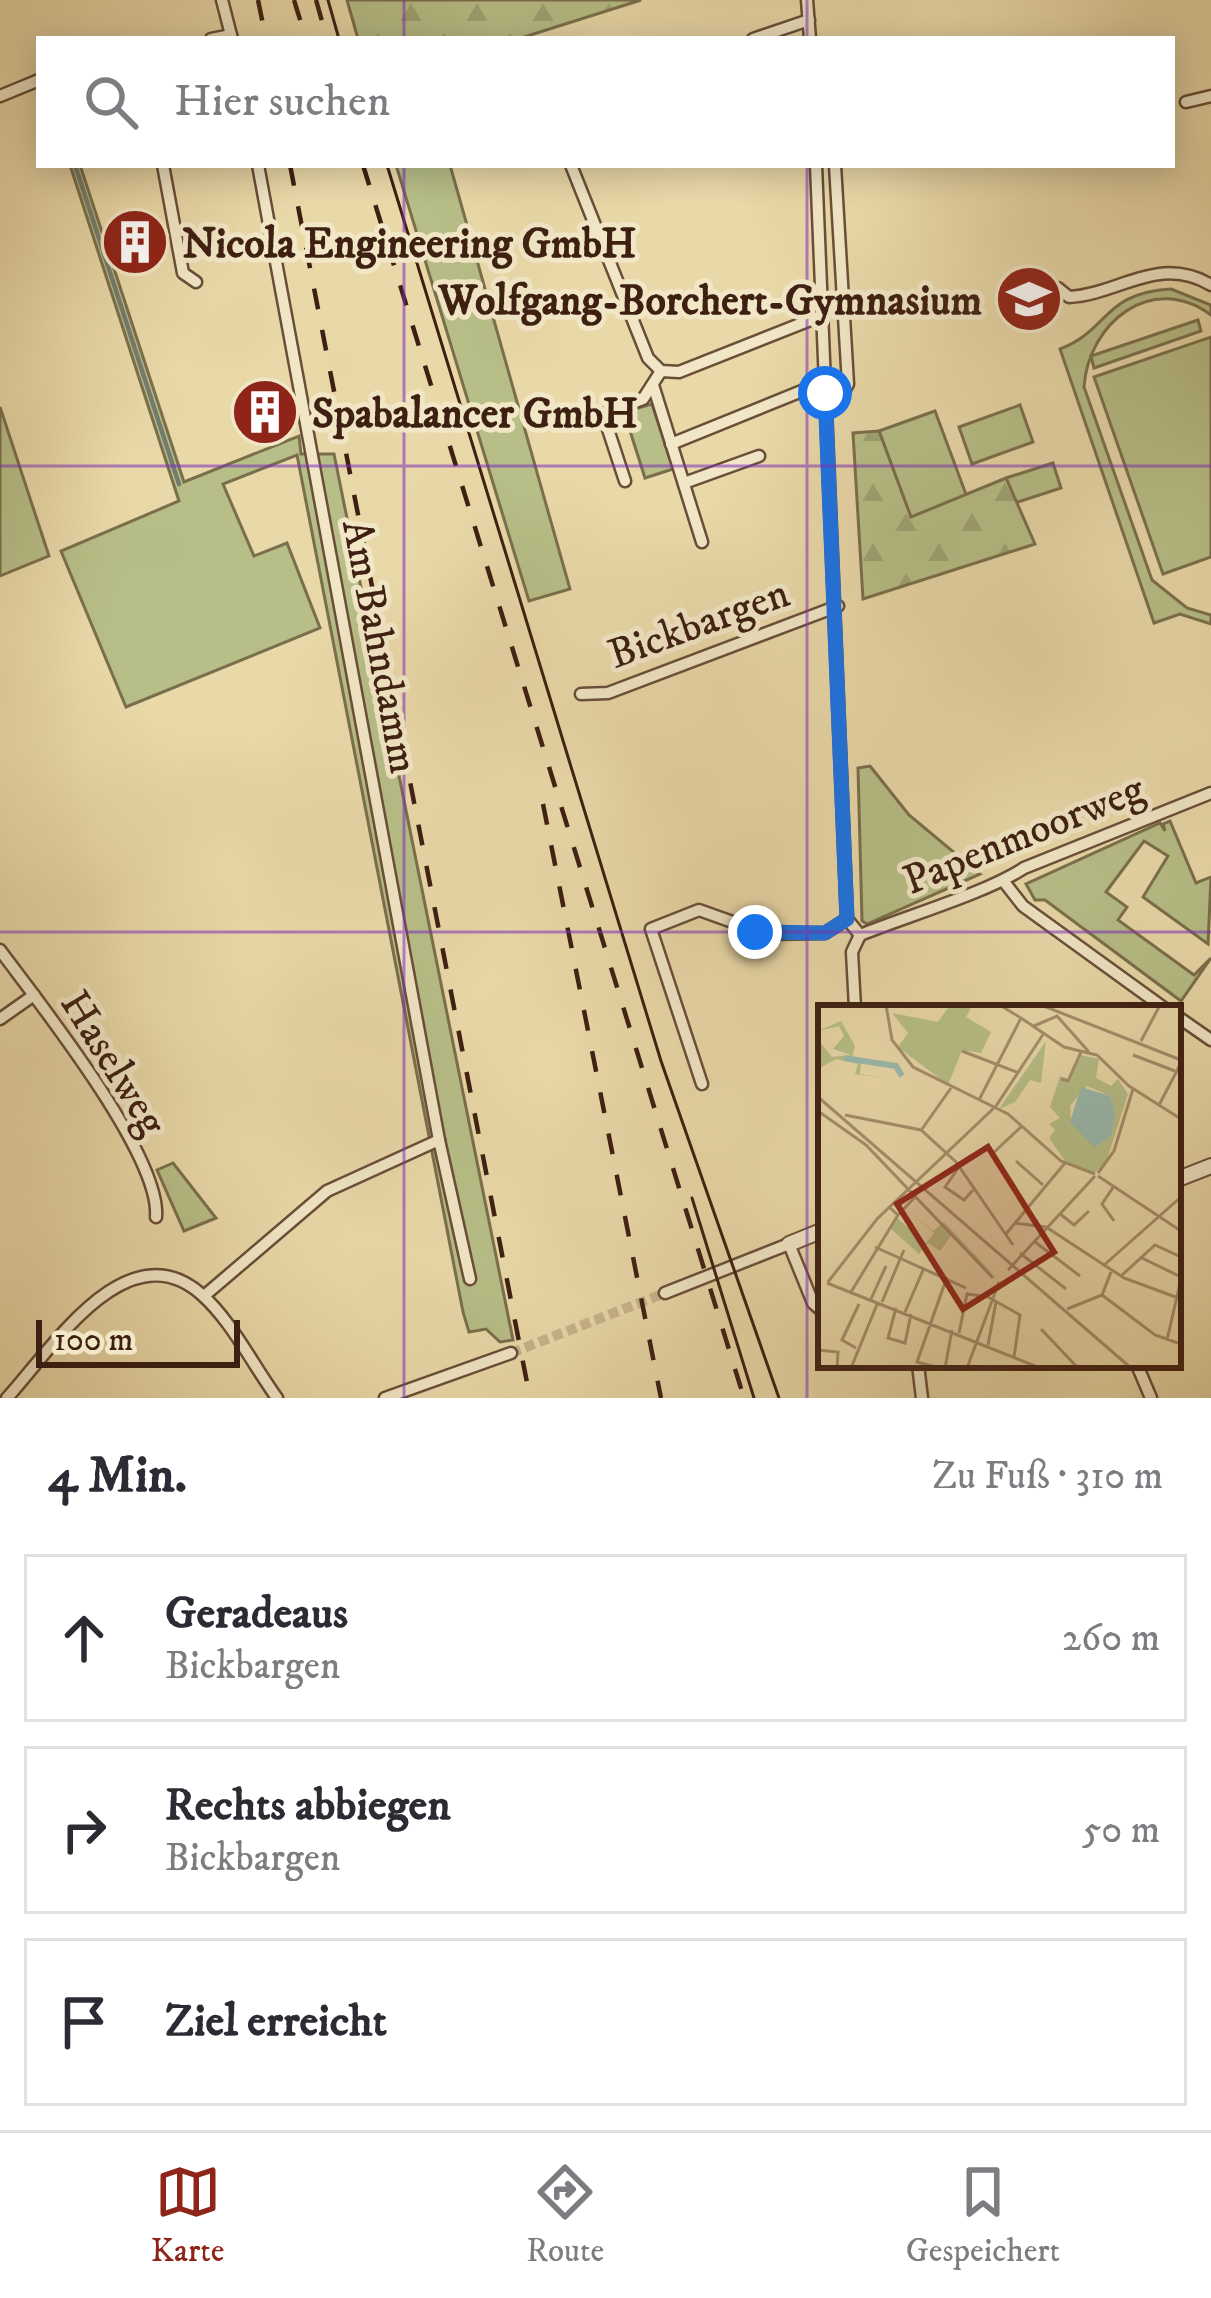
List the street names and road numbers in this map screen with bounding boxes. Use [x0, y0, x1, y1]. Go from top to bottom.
street label: Am Bahndamm [329, 515, 429, 778]
street label: Bickbargen [601, 568, 797, 682]
street label: Papenmoorweg [896, 764, 1153, 908]
street label: Haselweg [48, 981, 178, 1146]

